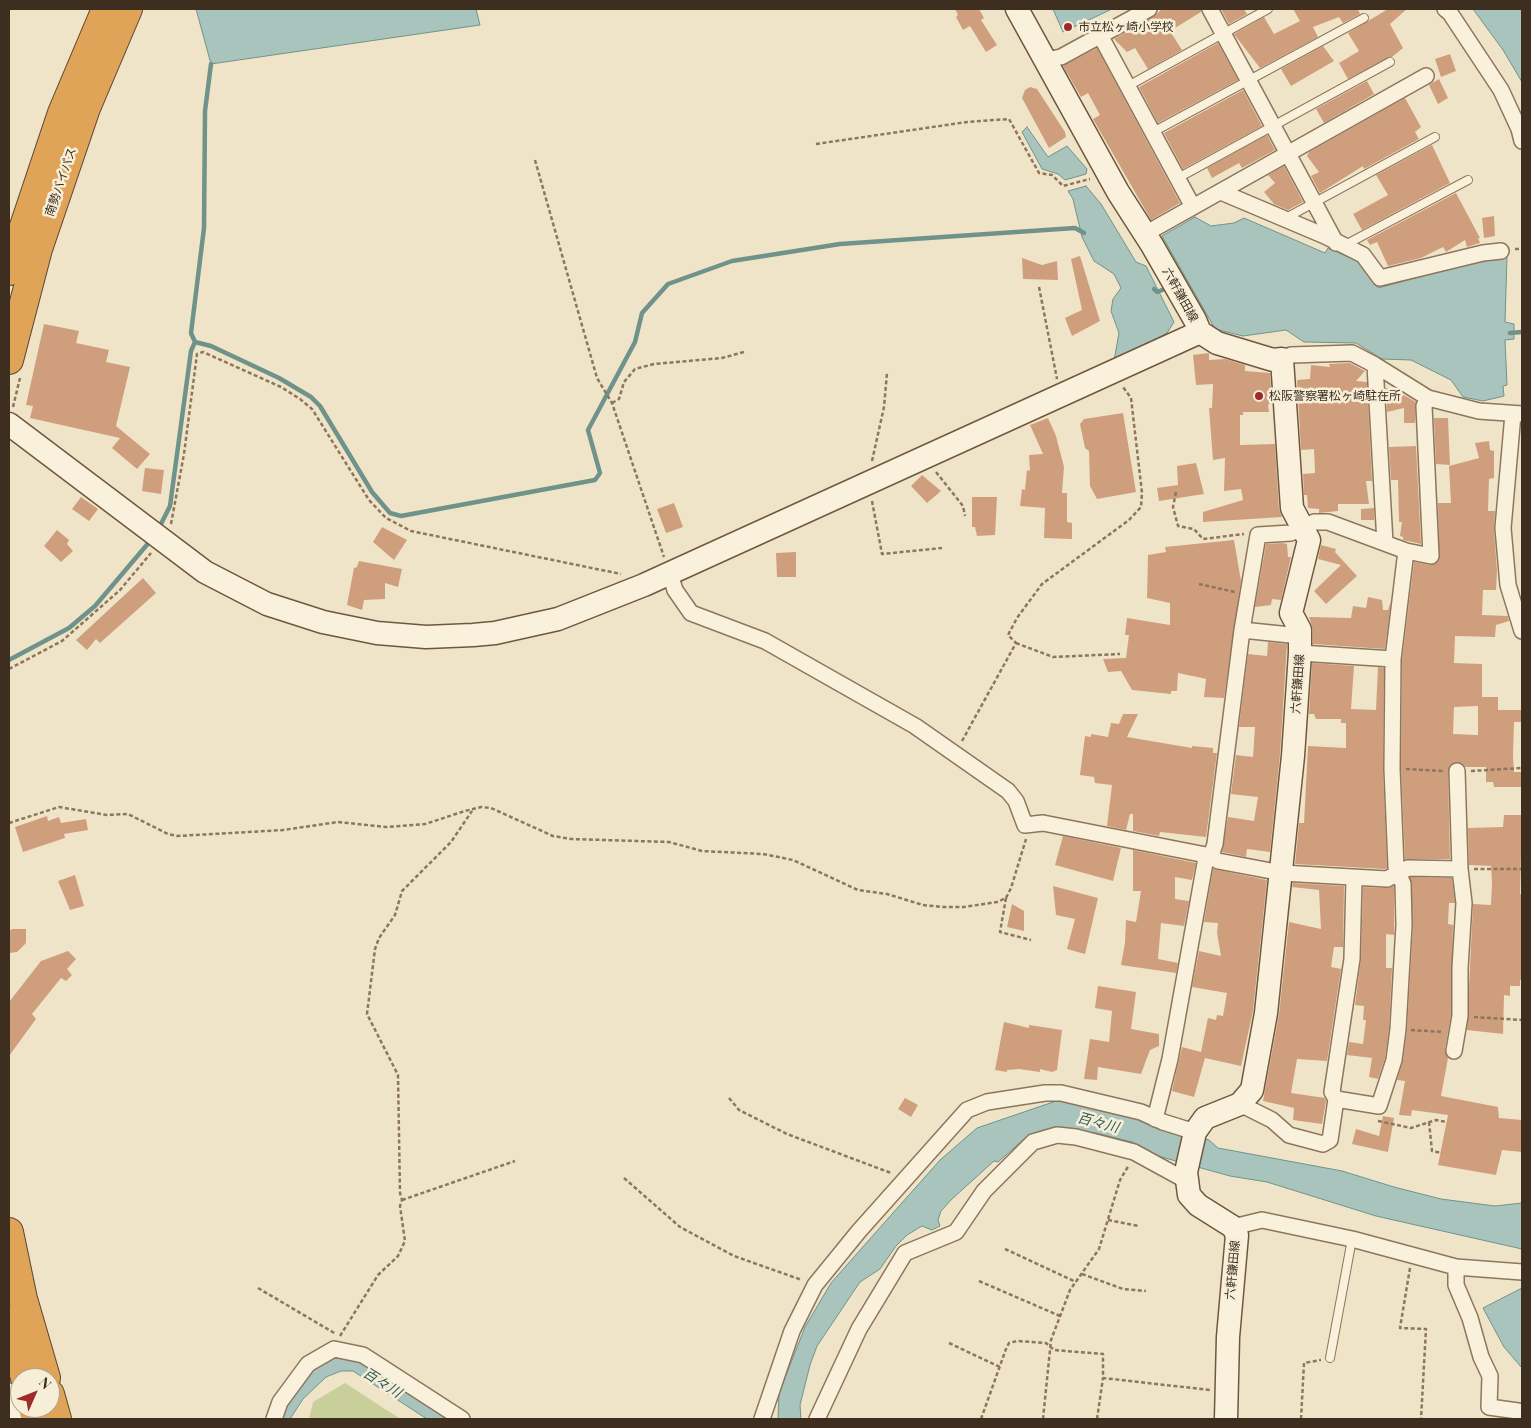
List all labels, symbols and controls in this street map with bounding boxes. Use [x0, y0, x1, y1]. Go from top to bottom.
place label: 市立松ヶ崎小学校 [1078, 20, 1174, 34]
marker: 市立松ヶ崎小学校 [1062, 21, 1074, 33]
street label: 南勢バイパス [42, 146, 80, 218]
street label: 六軒鎌田線 [1159, 265, 1201, 325]
place label: 松阪警察署松ヶ崎駐在所 [1269, 389, 1401, 403]
marker: 松阪警察署松ヶ崎駐在所 [1253, 390, 1265, 402]
street label: 六軒鎌田線 [1289, 654, 1307, 714]
water label: 百々川 [1076, 1109, 1120, 1137]
street label: 六軒鎌田線 [1223, 1239, 1243, 1301]
water label: 百々川 [360, 1365, 404, 1401]
north arrow [10, 1368, 60, 1418]
text: N [35, 1373, 56, 1393]

